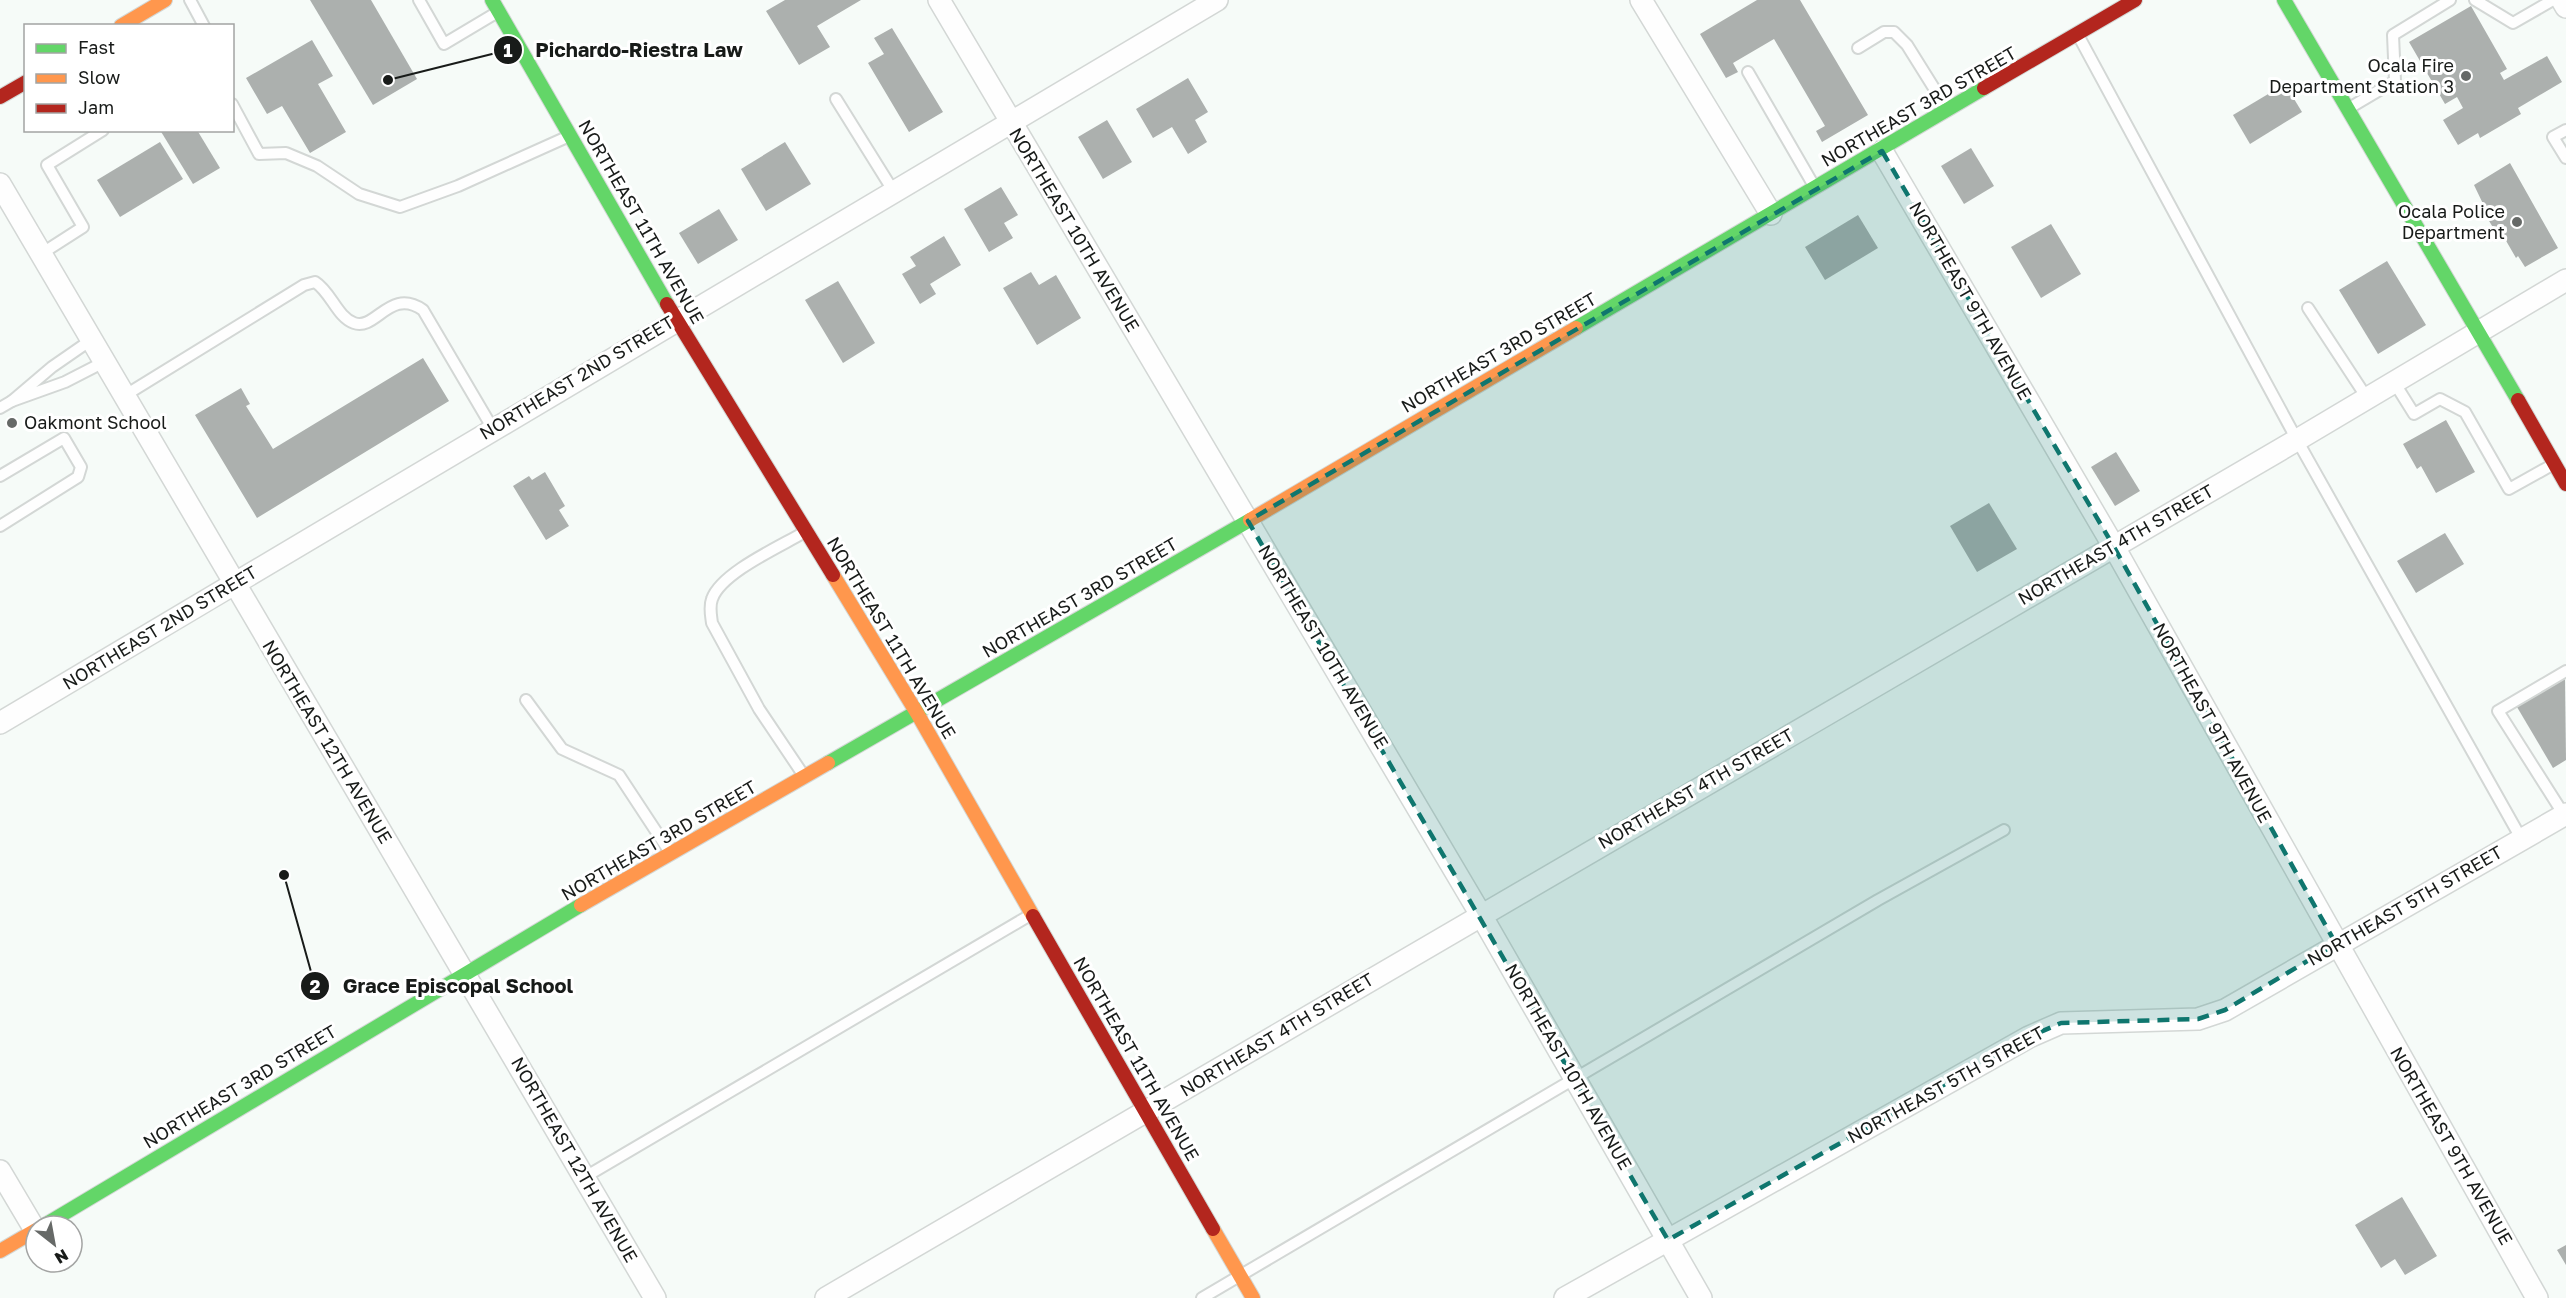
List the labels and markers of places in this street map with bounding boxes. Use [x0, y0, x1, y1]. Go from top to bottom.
callout: Pichardo-Riestra Law [493, 31, 754, 69]
place label: Ocala Fire Department Station 3 [2269, 54, 2454, 97]
marker: Ocala Fire Department Station 3 [2459, 69, 2473, 83]
place label: Ocala Police Department [2398, 200, 2505, 243]
marker: Ocala Police Department [2510, 215, 2524, 229]
place label: Oakmont School [24, 411, 167, 433]
marker: Oakmont School [5, 416, 19, 430]
callout: Grace Episcopal School [300, 967, 585, 1005]

